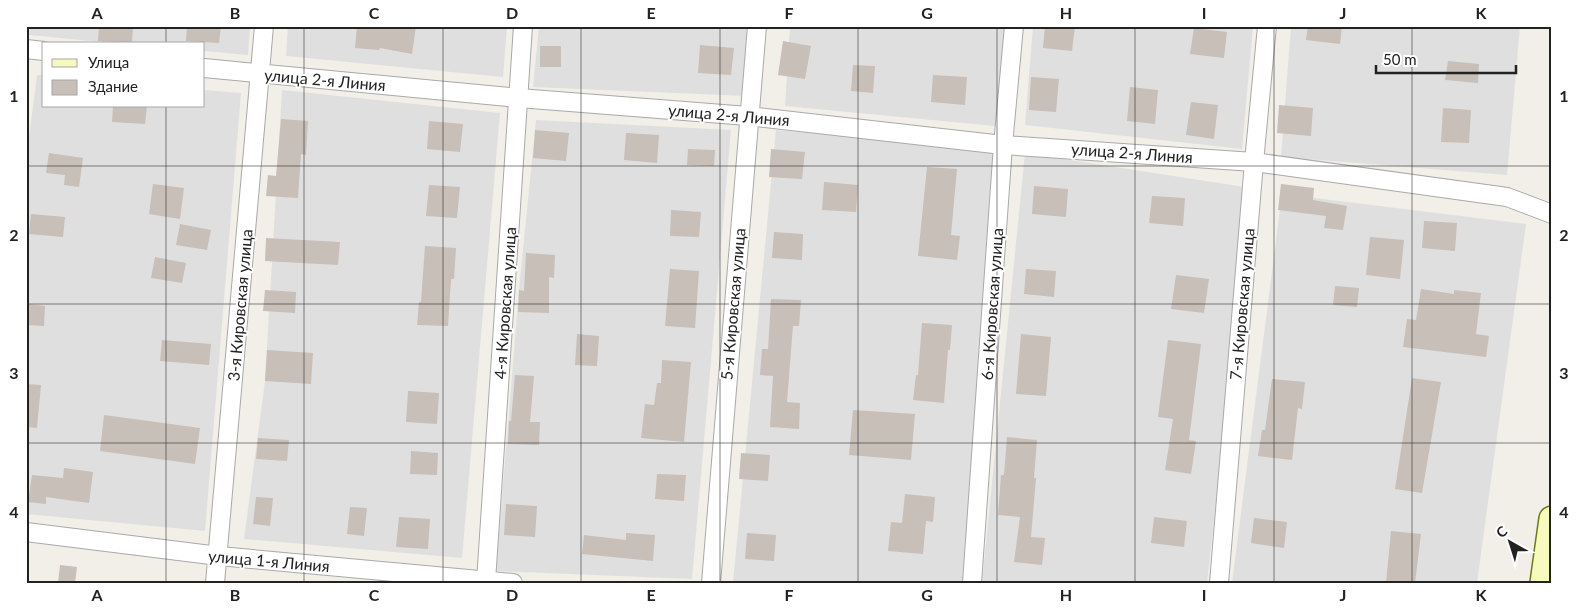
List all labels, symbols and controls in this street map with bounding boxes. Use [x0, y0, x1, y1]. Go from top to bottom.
text: A [90, 3, 103, 22]
text: B [230, 3, 240, 22]
text: C [369, 3, 380, 22]
text: D [506, 3, 518, 22]
text: E [646, 3, 656, 22]
text: F [784, 3, 794, 22]
text: G [921, 3, 933, 22]
text: H [1060, 3, 1072, 22]
text: I [1202, 3, 1206, 22]
text: J [1340, 3, 1346, 22]
text: K [1476, 3, 1488, 22]
legend [42, 42, 205, 108]
scale bar [1376, 42, 1516, 74]
text: 50 m [1383, 50, 1417, 68]
text: Улица [88, 53, 129, 71]
street label: улица 2-я Линия [264, 65, 387, 94]
text: Здание [88, 77, 138, 95]
text: 1 [9, 86, 19, 105]
text: 1 [1559, 86, 1569, 105]
street label: улица 2-я Линия [668, 100, 791, 129]
street label: улица 2-я Линия [1071, 139, 1193, 166]
text: 2 [9, 225, 19, 244]
text: 2 [1559, 225, 1569, 244]
street label: 4-я Кировская улица [490, 226, 519, 380]
street label: 5-я Кировская улица [716, 227, 749, 381]
street label: 6-я Кировская улица [977, 227, 1006, 381]
street label: 7-я Кировская улица [1225, 227, 1258, 381]
street label: 3-я Кировская улица [223, 228, 256, 382]
text: 3 [9, 363, 19, 382]
text: 3 [1559, 363, 1569, 382]
text: 4 [9, 502, 19, 521]
text: 4 [1559, 502, 1569, 521]
north arrow [1486, 516, 1536, 566]
text: С [1493, 522, 1511, 541]
street label: улица 1-я Линия [208, 546, 331, 575]
text: A [90, 585, 103, 604]
text: B [230, 585, 240, 604]
text: C [369, 585, 380, 604]
text: D [506, 585, 518, 604]
text: E [646, 585, 656, 604]
text: F [784, 585, 794, 604]
text: G [921, 585, 933, 604]
text: H [1060, 585, 1072, 604]
text: I [1202, 585, 1206, 604]
text: J [1340, 585, 1346, 604]
text: K [1476, 585, 1488, 604]

